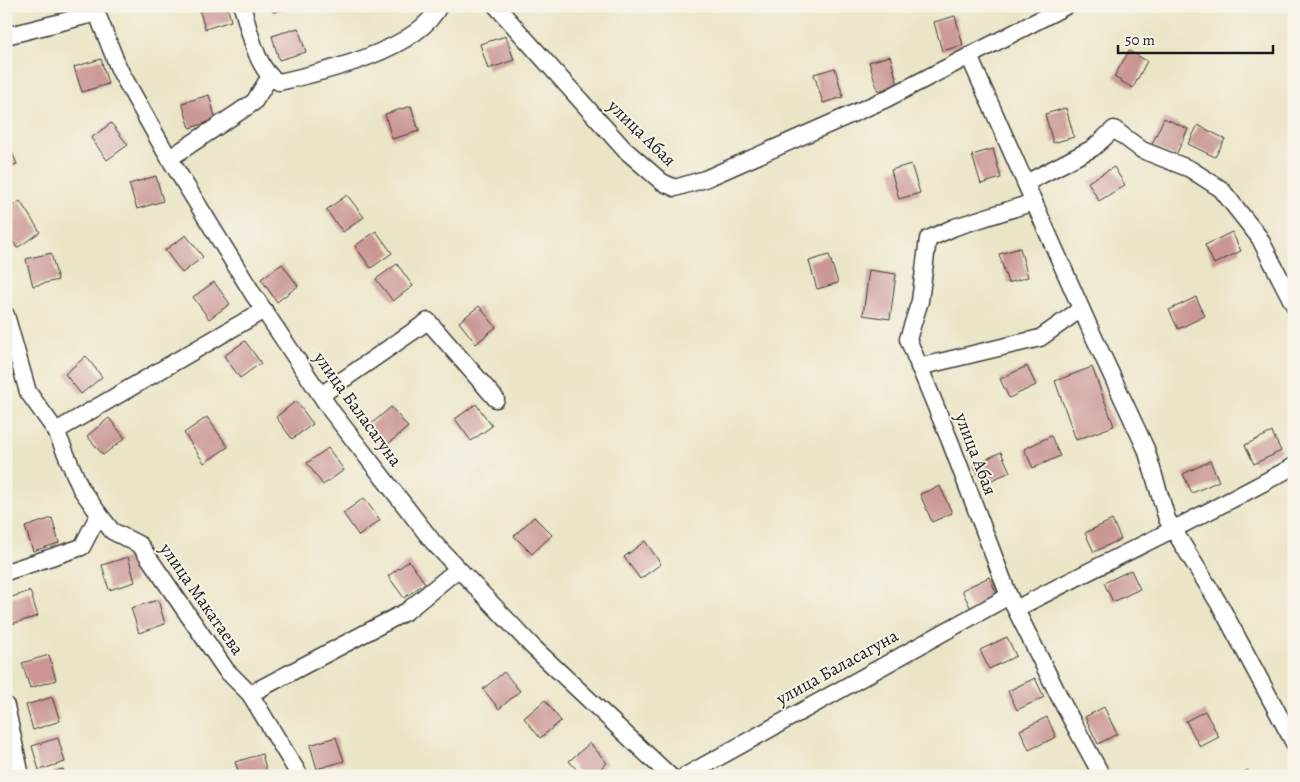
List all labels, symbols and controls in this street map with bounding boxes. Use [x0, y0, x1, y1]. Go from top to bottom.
scale bar [1118, 22, 1272, 54]
text: 50 m [1125, 30, 1155, 50]
street label: улица Абая [602, 94, 681, 172]
street label: улица Баласагуна [308, 346, 408, 472]
street label: улица Абая [949, 408, 1003, 499]
street label: улица Макатаева [154, 537, 250, 660]
street label: улица Баласагуна [771, 623, 903, 711]

